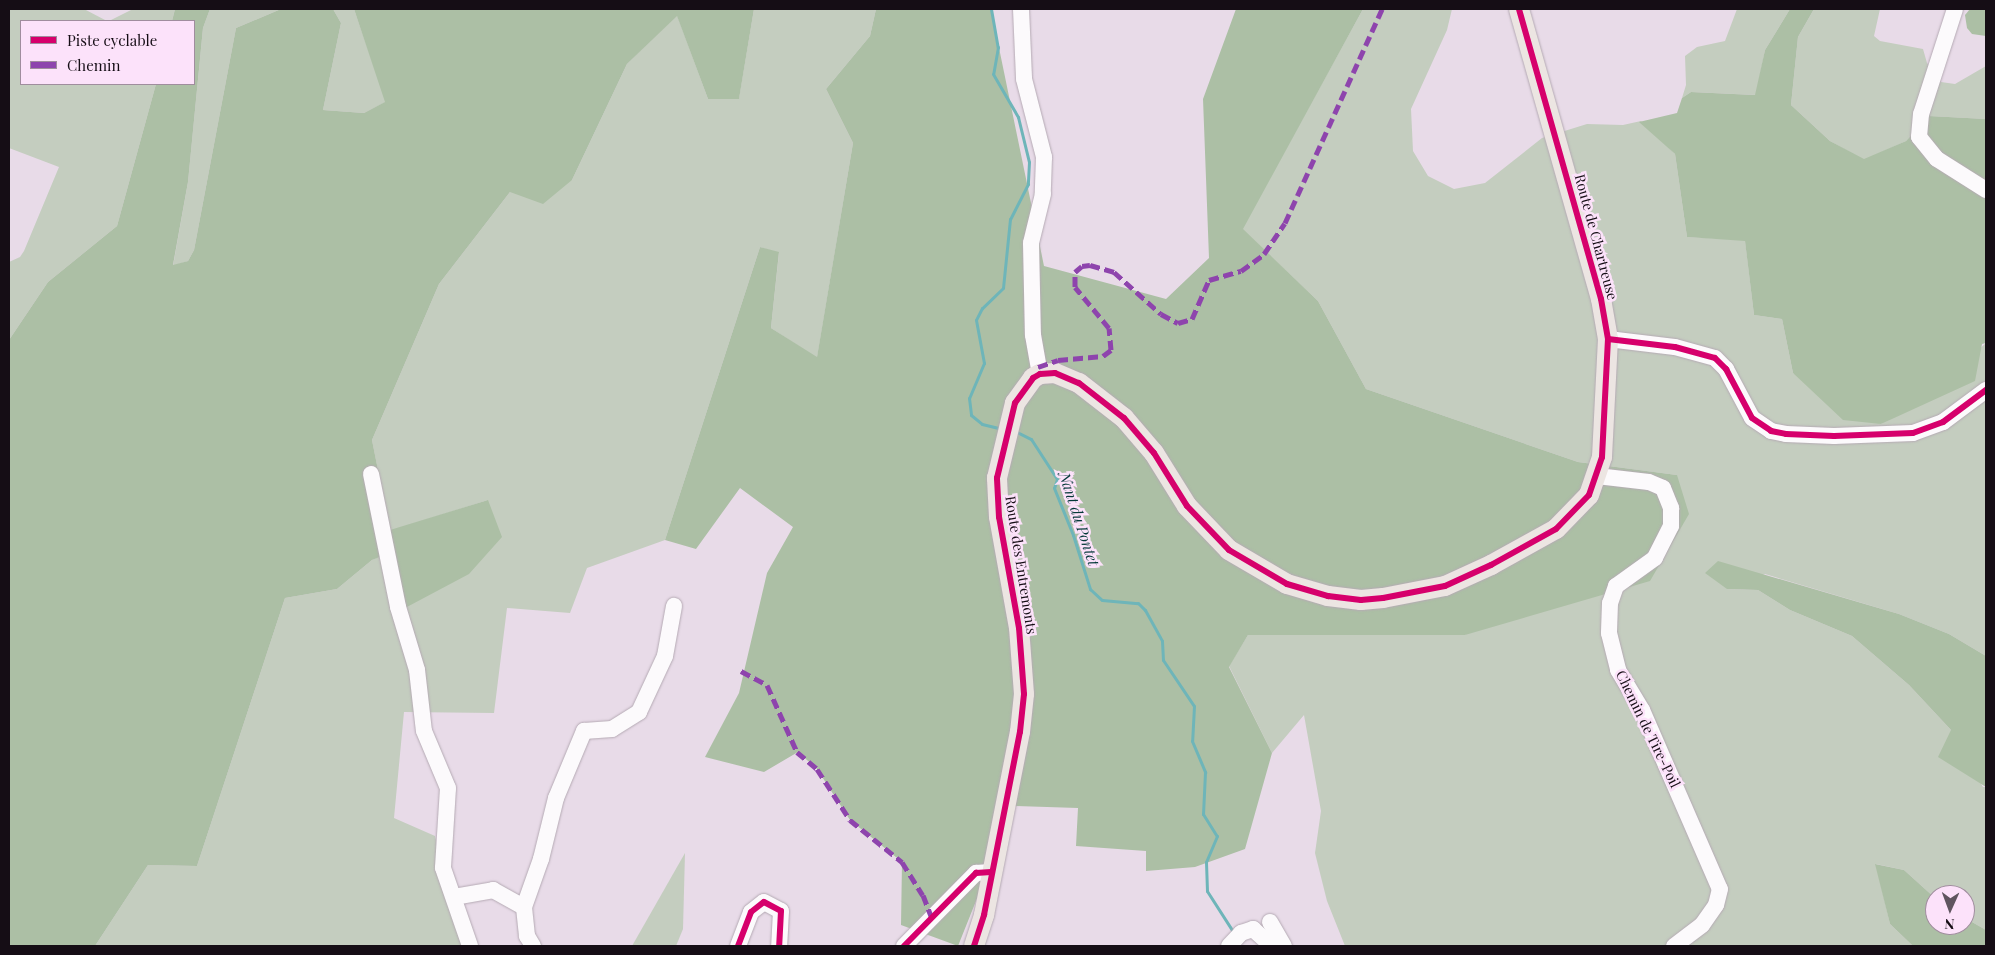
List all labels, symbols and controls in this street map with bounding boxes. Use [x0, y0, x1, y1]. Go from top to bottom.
legend [20, 20, 195, 85]
text: Piste cyclable [67, 30, 157, 50]
text: Chemin [67, 55, 120, 75]
street label: Route de Chartreuse [1571, 172, 1621, 302]
water label: Nant du Pontet [1055, 470, 1103, 568]
street label: Route des Entremonts [1002, 495, 1040, 635]
street label: Chemin de Tire-Poil [1612, 667, 1684, 791]
north arrow [1925, 885, 1975, 935]
text: N [1944, 915, 1955, 934]

